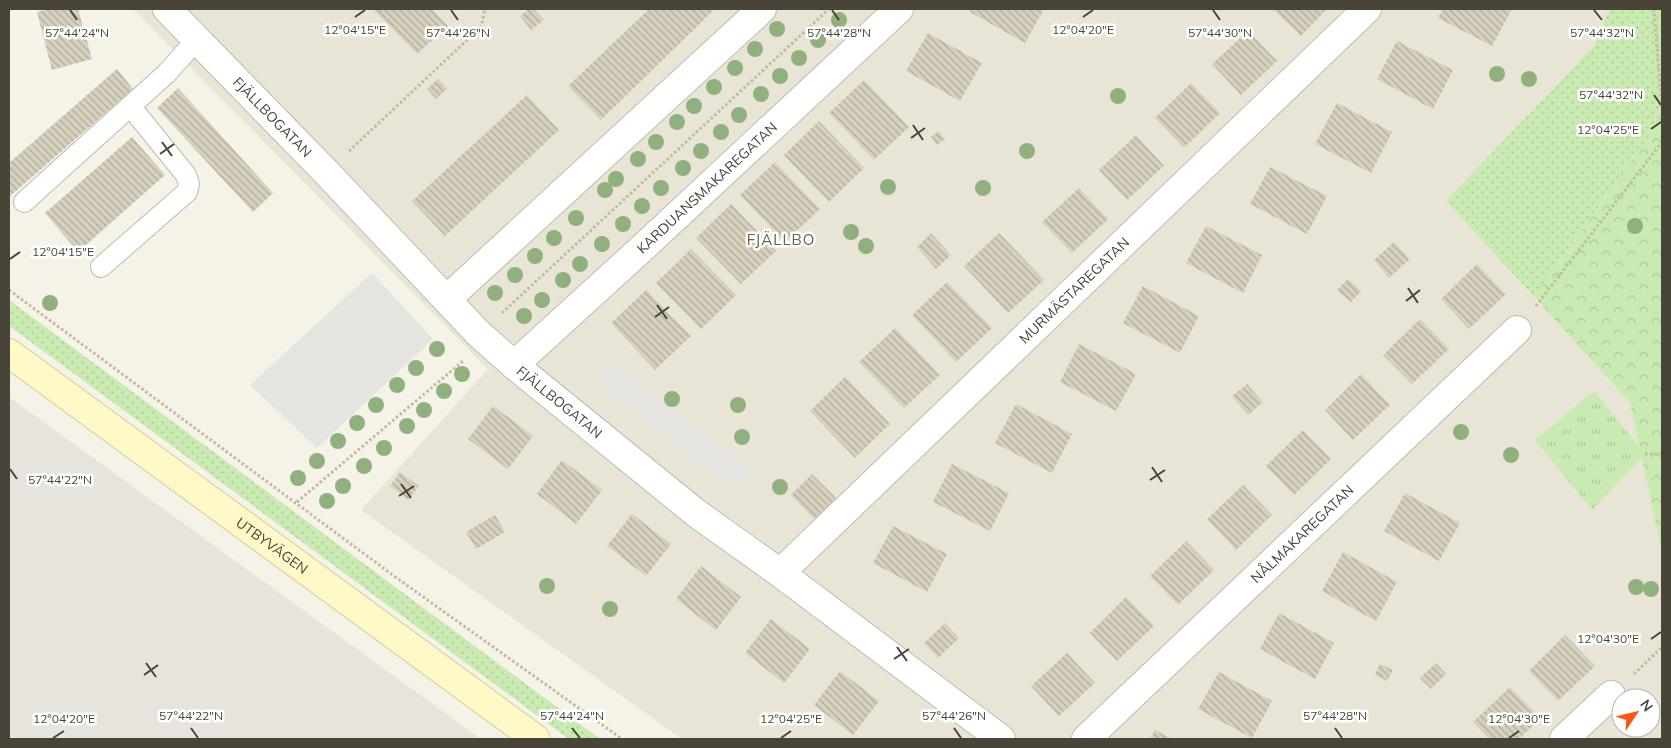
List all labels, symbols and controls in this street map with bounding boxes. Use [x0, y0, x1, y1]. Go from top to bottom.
text: 12°04'15"E [324, 22, 386, 37]
text: 12°04'20"E [1052, 22, 1114, 37]
text: 57°44'24"N [45, 25, 109, 40]
text: 57°44'26"N [426, 25, 490, 40]
text: 57°44'28"N [807, 25, 871, 40]
text: 57°44'30"N [1188, 25, 1252, 40]
text: 57°44'32"N [1570, 25, 1634, 40]
street label: FJÄLLBOGATAN [229, 73, 316, 161]
text: 57°44'32"N [1579, 87, 1643, 102]
street label: KARDUANSMAKAREGATAN [633, 118, 781, 257]
text: 12°04'25"E [1577, 122, 1639, 137]
district label: FJÄLLBO [747, 230, 815, 249]
street label: MURMÄSTAREGATAN [1015, 233, 1133, 347]
text: 12°04'15"E [32, 244, 94, 259]
street label: FJÄLLBOGATAN [513, 362, 606, 442]
text: 57°44'22"N [28, 472, 92, 487]
street label: NÅLMAKAREGATAN [1247, 481, 1357, 587]
street label: UTBYVÄGEN [233, 513, 311, 578]
text: 12°04'30"E [1577, 631, 1639, 646]
north arrow [1611, 688, 1661, 738]
text: N [1636, 696, 1657, 715]
text: 57°44'22"N [159, 708, 223, 723]
text: 57°44'24"N [540, 708, 604, 723]
text: 57°44'26"N [922, 708, 986, 723]
text: 57°44'28"N [1303, 708, 1367, 723]
text: 12°04'20"E [33, 711, 95, 726]
text: 12°04'25"E [760, 711, 822, 726]
text: 12°04'30"E [1488, 711, 1550, 726]

